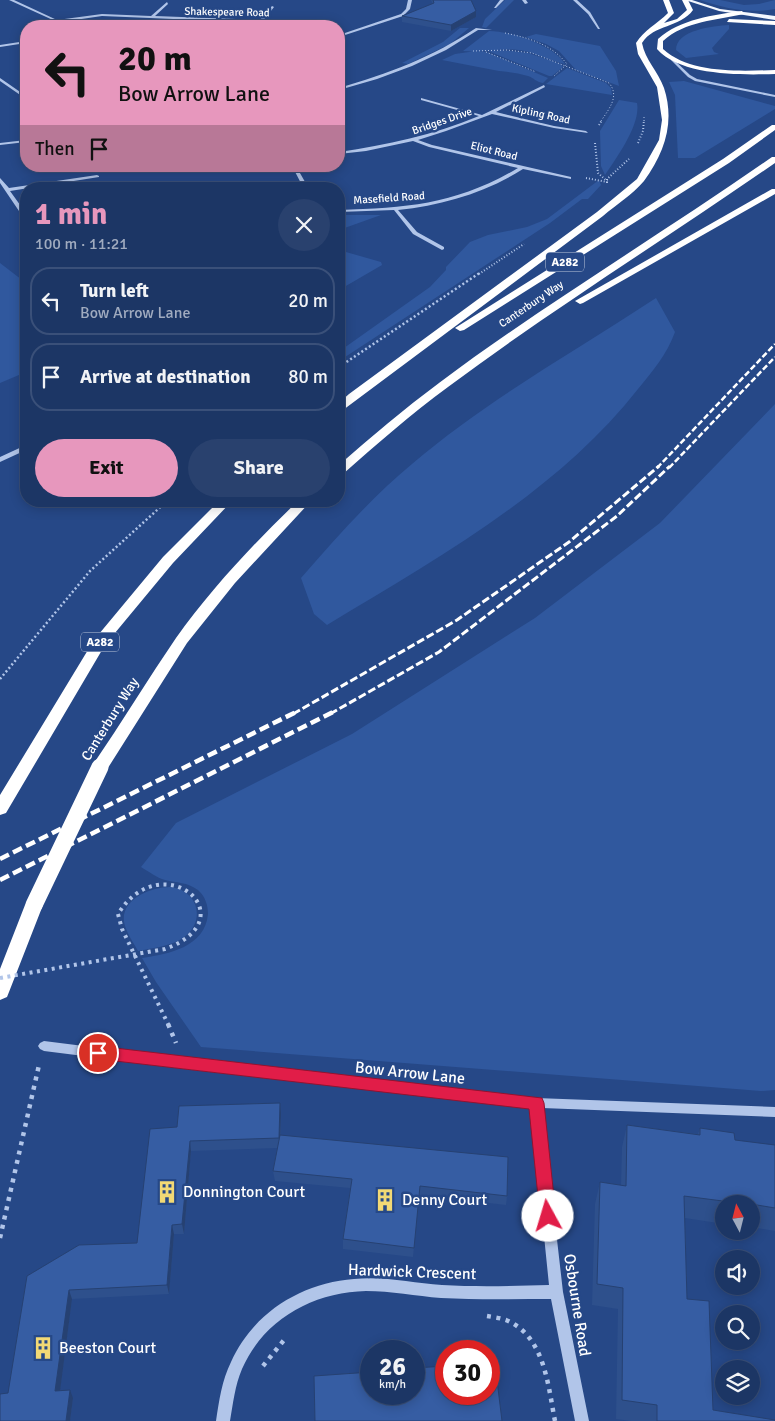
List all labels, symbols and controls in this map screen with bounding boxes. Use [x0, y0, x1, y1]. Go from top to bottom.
street label: Shakespeare Road [184, 5, 270, 19]
text: 20 m [118, 37, 192, 80]
icon: left [35, 40, 100, 105]
text: Bow Arrow Lane [118, 80, 270, 107]
street label: Kipling Road [511, 101, 572, 127]
street label: Bridges Drive [410, 105, 474, 137]
icon: arrive [85, 135, 113, 163]
text: Then [35, 137, 75, 161]
street label: Eliot Road [469, 139, 519, 163]
street label: Masefield Road [353, 189, 425, 207]
text: 1 min [35, 196, 107, 233]
button: close [278, 199, 330, 251]
text: 100 m · 11:21 [35, 234, 128, 254]
road number: A282 [546, 252, 584, 272]
street label: Canterbury Way [496, 277, 566, 330]
text: Turn left [80, 279, 149, 303]
icon: left [37, 287, 65, 315]
text: 20 m [288, 289, 328, 313]
text: Bow Arrow Lane [80, 303, 190, 323]
icon: arrive [37, 363, 65, 391]
text: Arrive at destination [80, 365, 251, 389]
text: 80 m [288, 365, 328, 389]
button: Exit [35, 439, 178, 497]
button: Share [188, 439, 330, 497]
road number: A282 [81, 632, 119, 652]
street label: Canterbury Way [78, 674, 143, 764]
pin [77, 1032, 119, 1074]
icon: arrive [84, 1039, 112, 1067]
street label: Bow Arrow Lane [354, 1057, 466, 1089]
building icon: Donnington Court [154, 1179, 180, 1205]
place label: Donnington Court [183, 1182, 306, 1202]
building icon: Denny Court [372, 1187, 398, 1213]
position arrow [521, 1189, 573, 1241]
place label: Denny Court [402, 1190, 487, 1210]
north arrow [715, 1195, 760, 1240]
map controls [715, 1195, 760, 1405]
button: sound [715, 1250, 760, 1295]
street label: Osbourne Road [559, 1252, 595, 1358]
street label: Hardwick Crescent [347, 1260, 477, 1284]
button: search [715, 1305, 760, 1350]
building icon: Beeston Court [30, 1335, 56, 1361]
place label: Beeston Court [59, 1338, 157, 1358]
speed limit sign: 30 [435, 1340, 500, 1405]
text: 26 [379, 1351, 406, 1382]
button: layers [715, 1360, 760, 1405]
text: km/h [379, 1377, 406, 1392]

